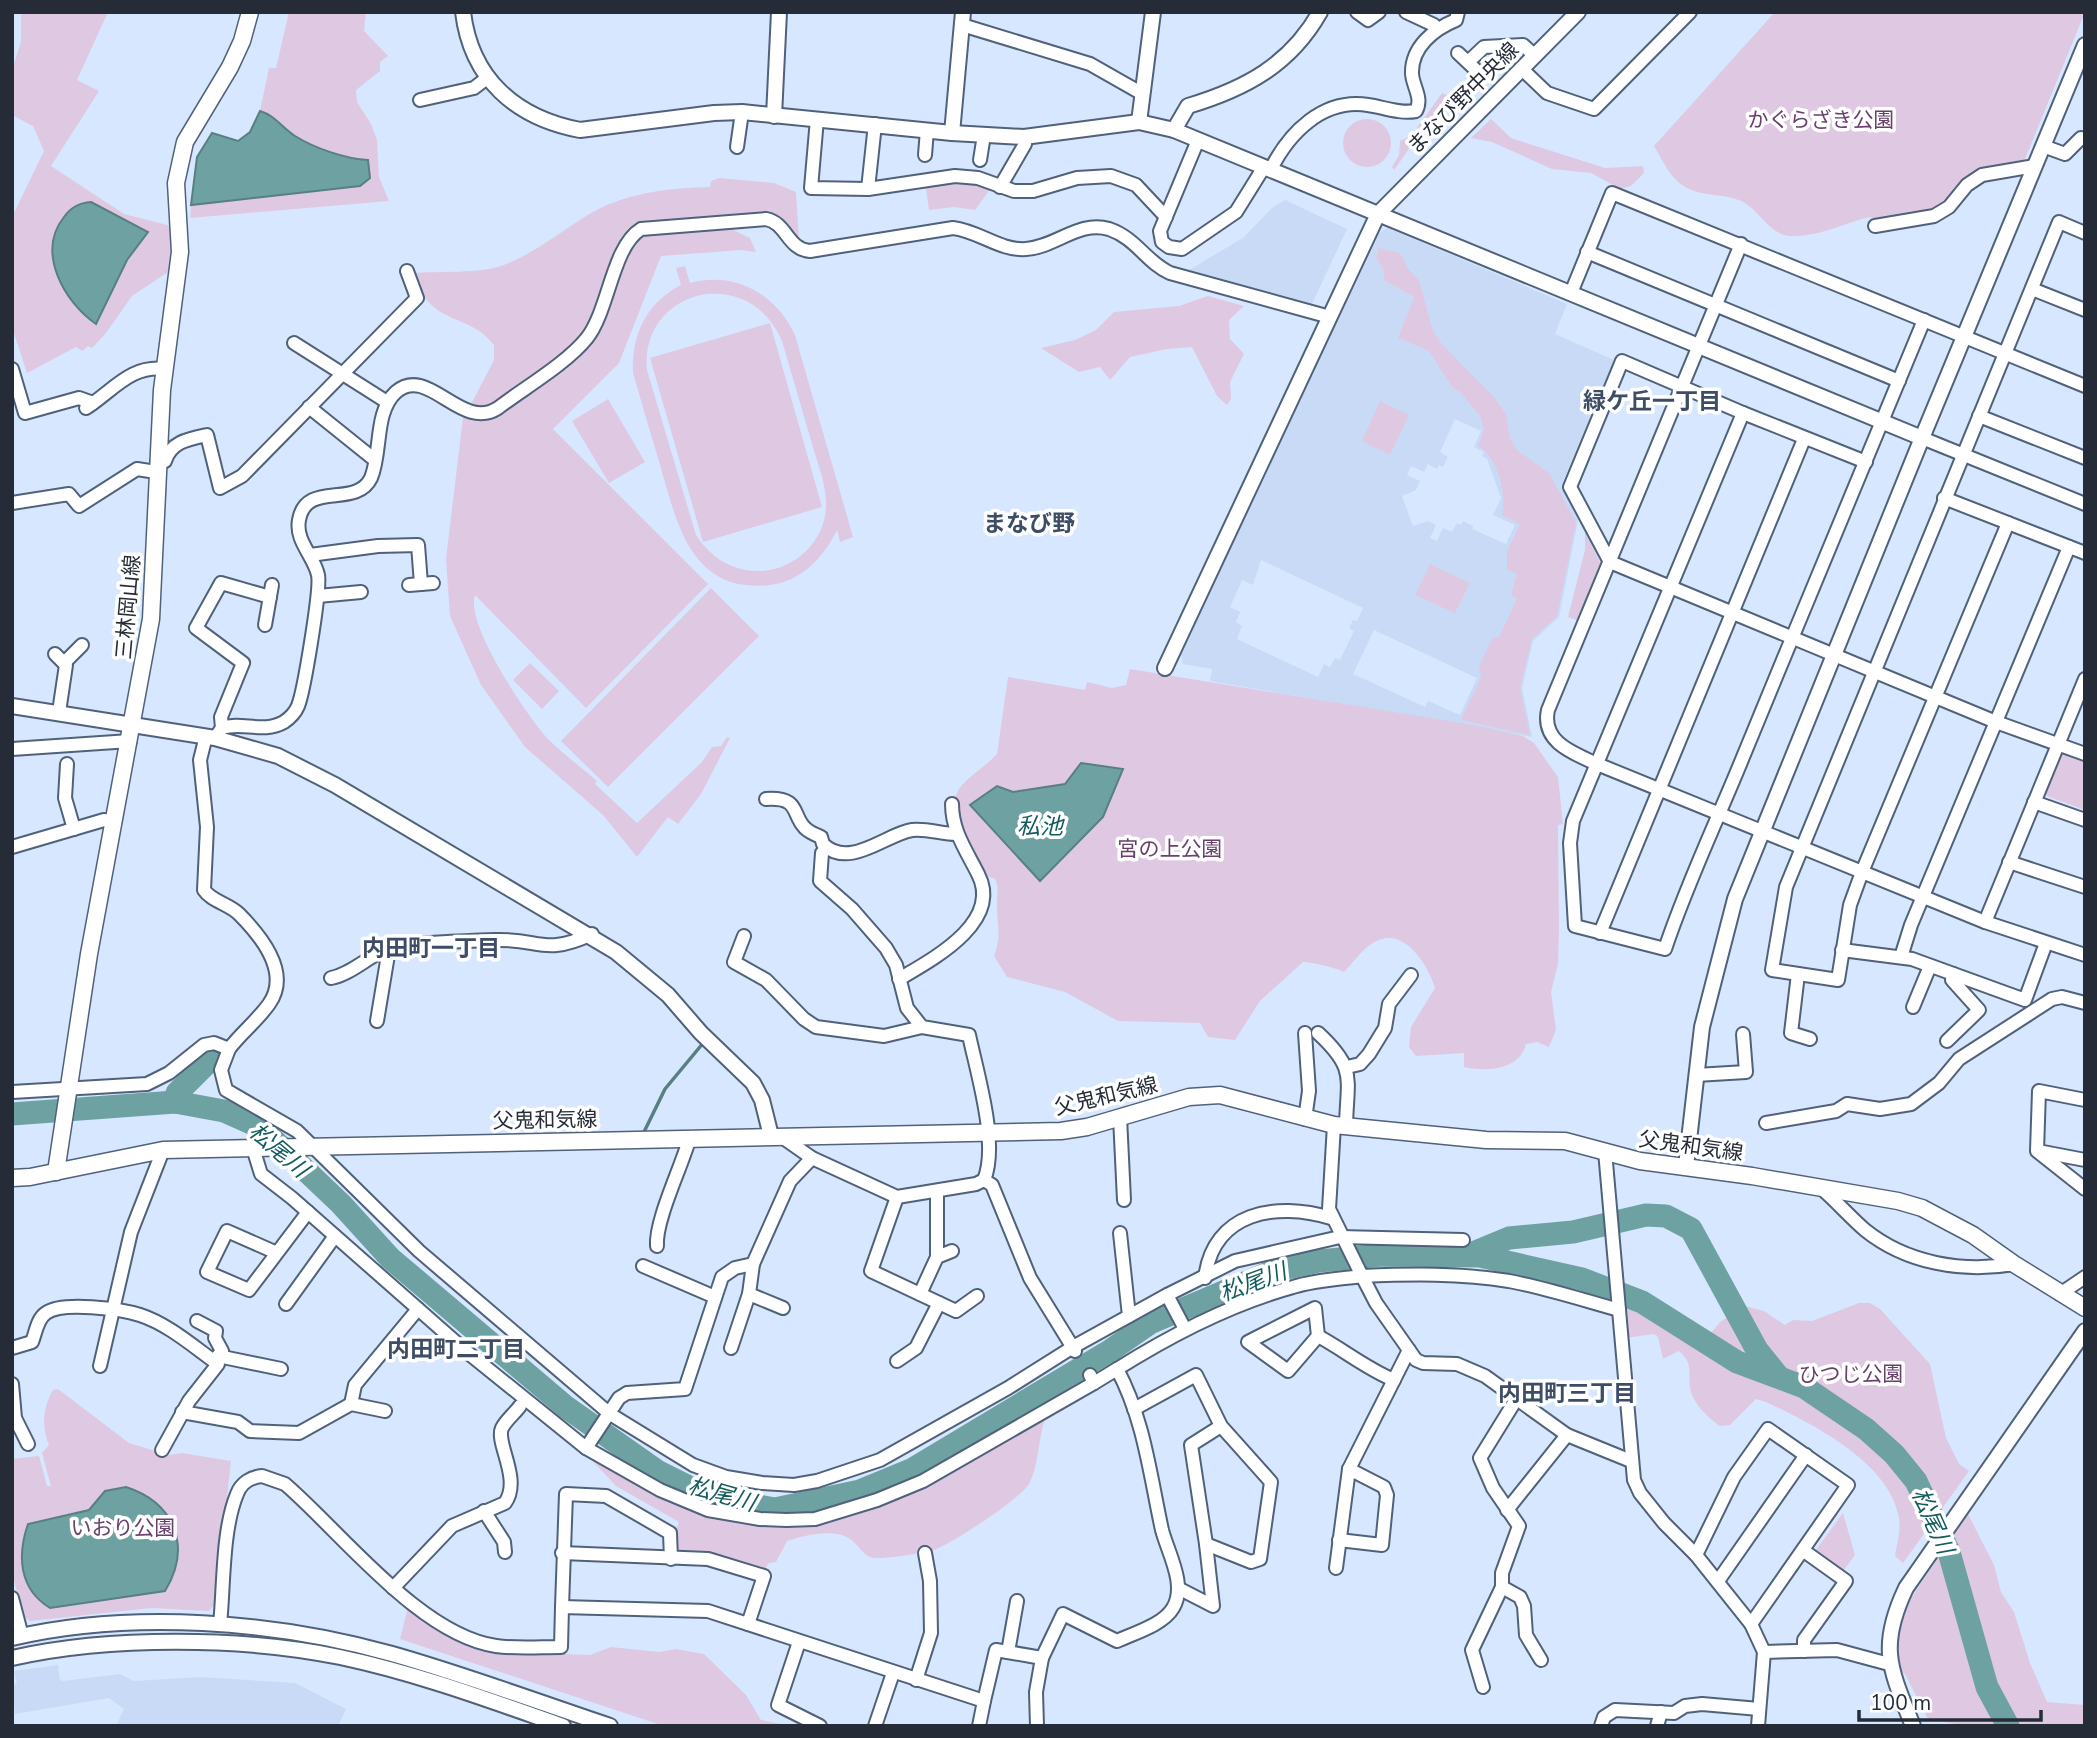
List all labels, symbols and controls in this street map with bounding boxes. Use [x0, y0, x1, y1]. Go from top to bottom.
street label: まなび野中央線 [1401, 36, 1525, 160]
park label: かぐらざき公園 [1748, 106, 1895, 134]
district label: 緑ケ丘一丁目 [1583, 386, 1721, 417]
district label: まなび野 [983, 508, 1075, 539]
street label: 三林岡山線 [109, 553, 147, 661]
water label: 私池 [1017, 811, 1065, 842]
park label: 宮の上公園 [1118, 835, 1223, 863]
district label: 内田町一丁目 [362, 933, 500, 964]
street label: 父鬼和気線 [1052, 1071, 1160, 1121]
street label: 父鬼和気線 [492, 1105, 598, 1135]
water label: 松尾川 [242, 1116, 317, 1187]
street label: 父鬼和気線 [1637, 1125, 1745, 1167]
water label: 松尾川 [1215, 1255, 1294, 1309]
district label: 内田町二丁目 [387, 1334, 525, 1365]
park label: ひつじ公園 [1799, 1360, 1904, 1388]
district label: 内田町三丁目 [1498, 1378, 1636, 1409]
water label: 松尾川 [684, 1470, 762, 1520]
water label: 松尾川 [1904, 1483, 1962, 1562]
park label: いおり公園 [71, 1514, 176, 1542]
scale bar [1859, 1678, 2041, 1722]
text: 100 m [1870, 1689, 1931, 1717]

